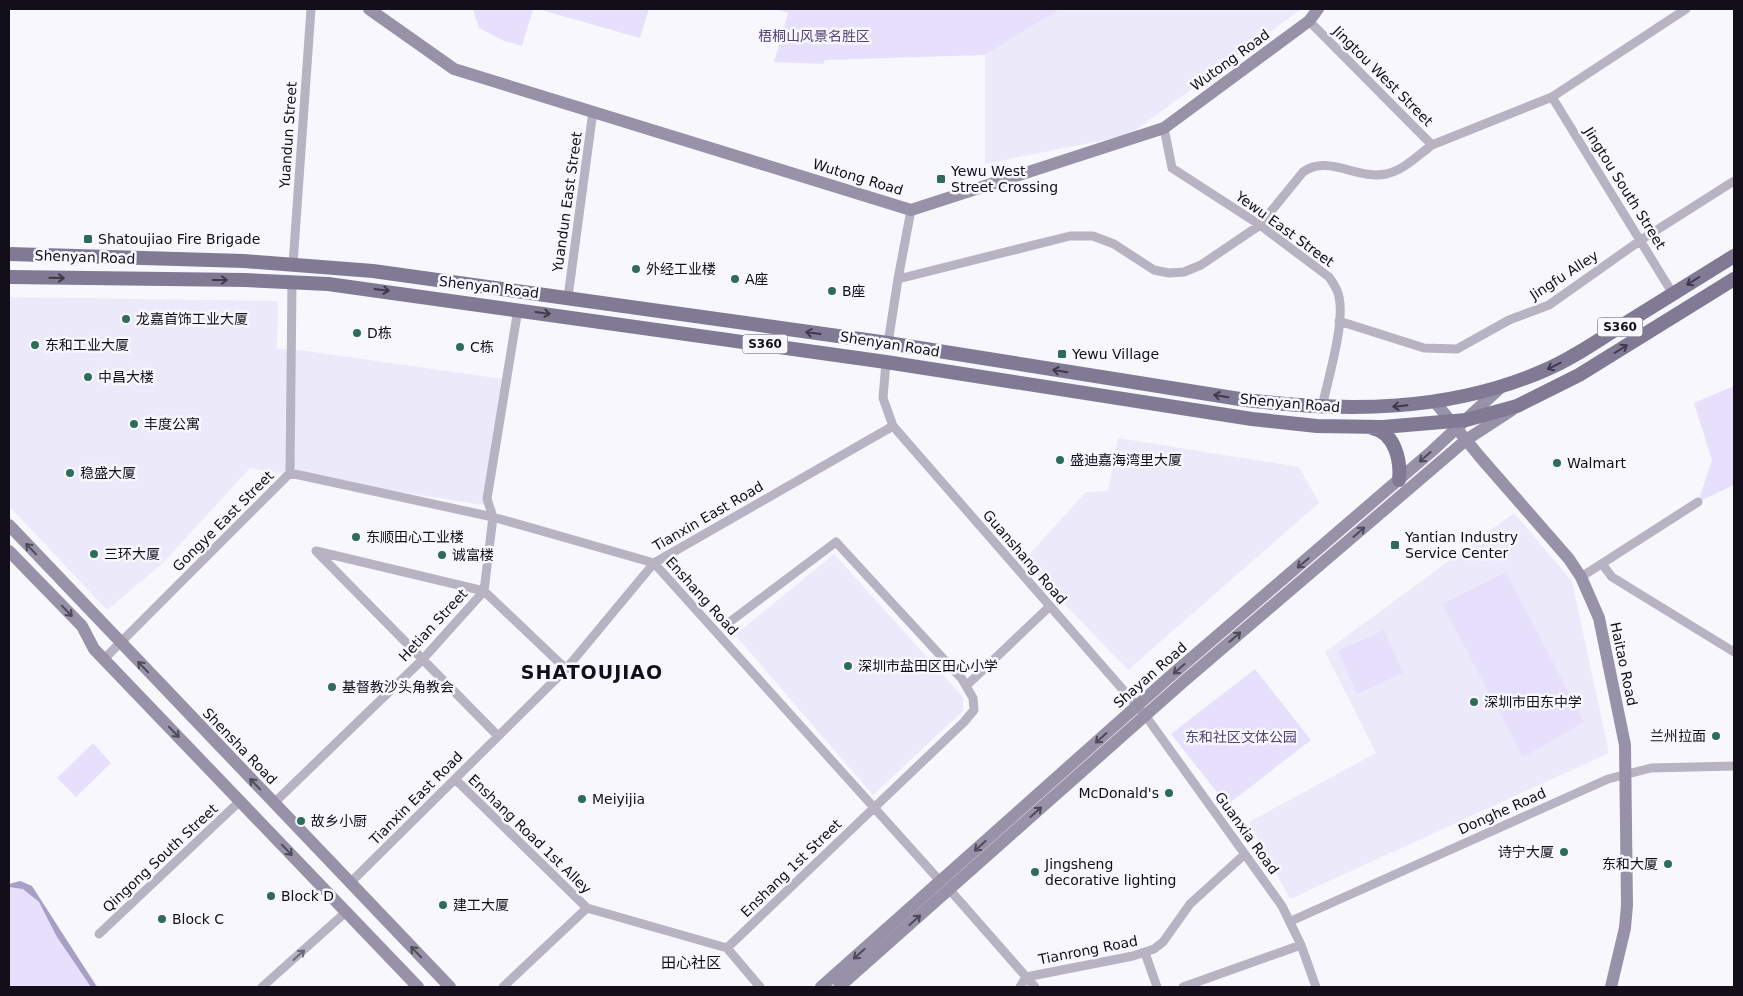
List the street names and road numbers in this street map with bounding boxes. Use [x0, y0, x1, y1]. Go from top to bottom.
street label: Jingtou West Street [1329, 22, 1437, 130]
street label: Wutong Road [1187, 26, 1273, 94]
street label: Yuandun Street [276, 81, 300, 190]
street label: Jingtou South Street [1580, 123, 1669, 252]
street label: Yuandun East Street [549, 130, 585, 274]
street label: Wutong Road [811, 156, 905, 198]
street label: Yewu East Street [1232, 187, 1338, 270]
street label: Shenyan Road [34, 247, 136, 267]
street label: Jingfu Alley [1526, 247, 1601, 304]
street label: Shenyan Road [438, 273, 540, 301]
road number: S360 [1598, 318, 1642, 337]
street label: Shenyan Road [839, 328, 941, 360]
road number: S360 [742, 334, 788, 354]
street label: Shenyan Road [1239, 391, 1341, 415]
street label: Gongye East Street [169, 467, 277, 575]
street label: Tianxin East Road [649, 478, 766, 555]
street label: Guanshang Road [980, 507, 1070, 607]
street label: Enshang Road [663, 554, 741, 638]
street label: Hetian Street [395, 585, 471, 664]
street label: Haitao Road [1607, 621, 1641, 707]
street label: Shayan Road [1110, 639, 1190, 711]
street label: Shensha Road [200, 705, 280, 787]
street label: Tianxin East Road [366, 748, 466, 848]
street label: Enshang Road 1st Alley [465, 771, 595, 897]
street label: Donghe Road [1456, 785, 1548, 837]
street label: Guanxia Road [1212, 789, 1282, 877]
street label: Qingong South Street [99, 800, 221, 915]
street label: Enshang 1st Street [737, 816, 845, 920]
street label: Tianrong Road [1036, 933, 1139, 968]

